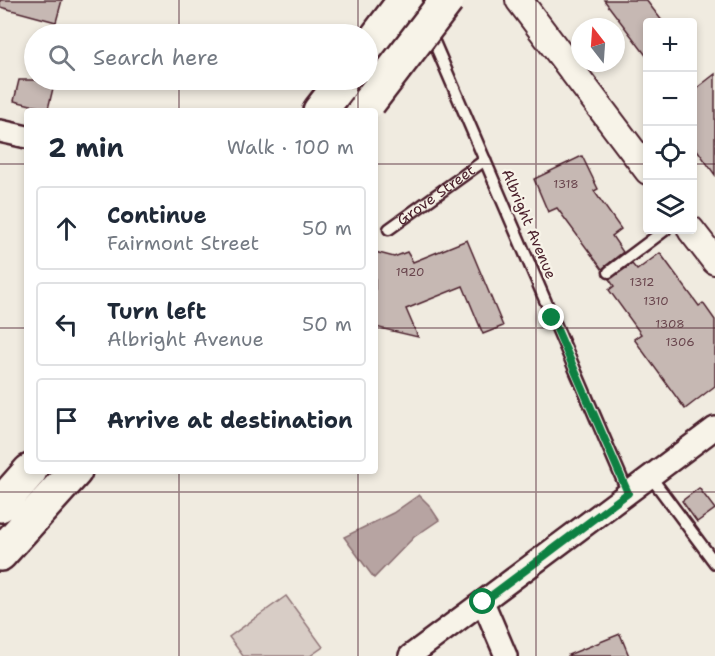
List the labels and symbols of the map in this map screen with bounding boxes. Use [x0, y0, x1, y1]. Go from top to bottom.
north arrow [571, 18, 625, 72]
street label: Grove Street [393, 160, 479, 230]
street label: Albright Avenue [497, 166, 561, 282]
house number: 1318 [553, 176, 579, 192]
house number: 1920 [396, 264, 424, 280]
house number: 1312 [630, 274, 655, 290]
house number: 1310 [643, 293, 669, 309]
route end [538, 304, 564, 330]
house number: 1308 [655, 316, 685, 332]
house number: 1306 [665, 334, 695, 350]
route start [469, 588, 495, 614]

